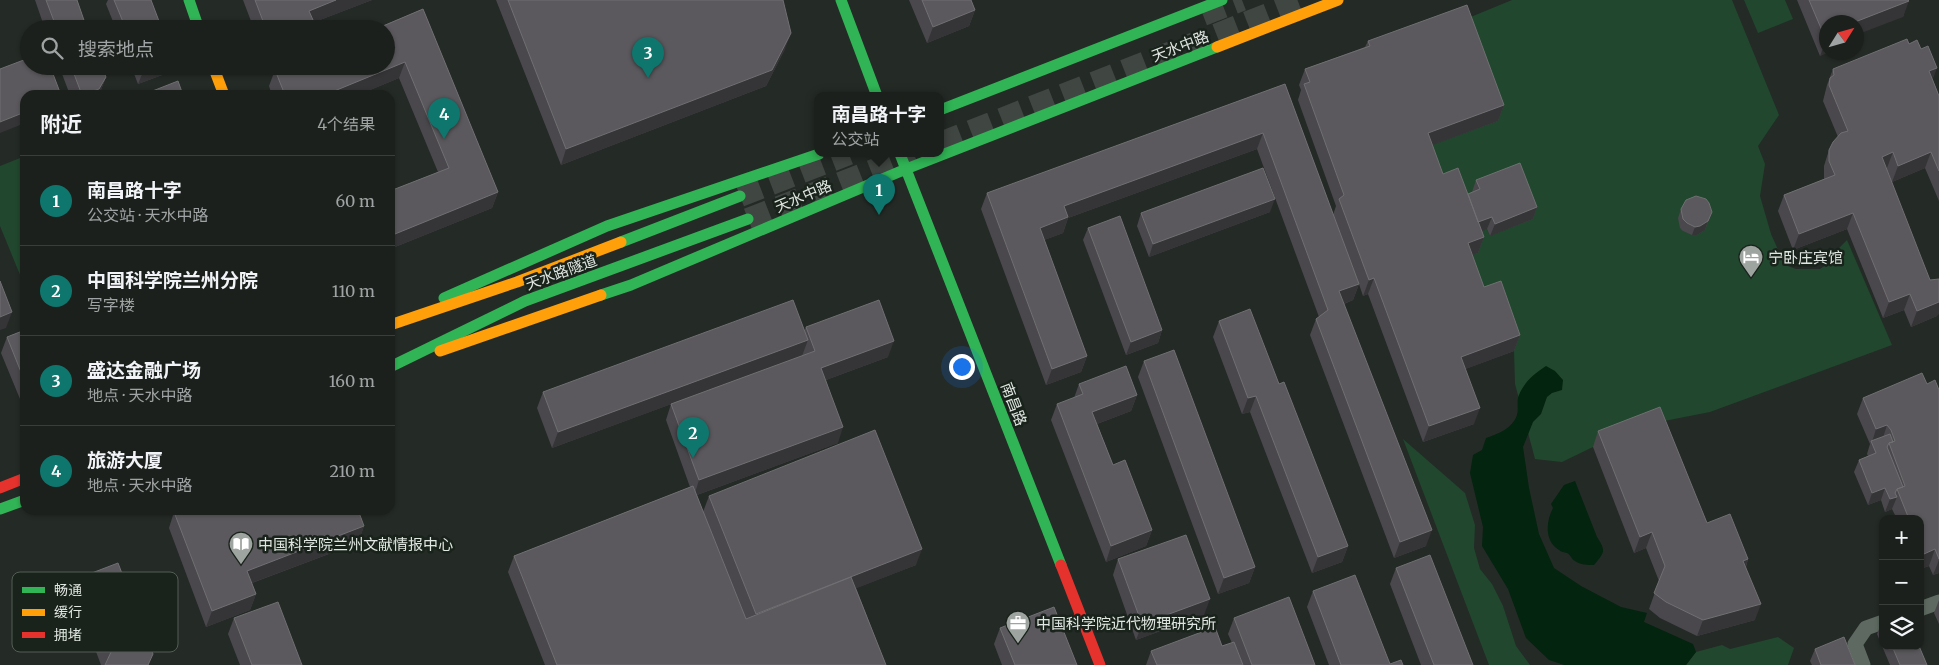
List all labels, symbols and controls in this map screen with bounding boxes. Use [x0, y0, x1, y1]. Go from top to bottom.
north arrow [1819, 15, 1864, 60]
search box [20, 20, 395, 75]
street label: 天水中路 [1149, 26, 1211, 66]
icon: search [38, 34, 66, 62]
text: 搜索地点 [78, 37, 154, 61]
pin: 3 [632, 37, 664, 78]
popup [814, 92, 944, 157]
pin: 4 [428, 98, 460, 139]
text: 南昌路十字 [831, 102, 927, 126]
text: 附近 [40, 111, 82, 138]
text: 4个结果 [317, 114, 375, 134]
text: 公交站 [831, 129, 880, 149]
pin: 1 [863, 174, 895, 215]
street label: 天水中路 [772, 176, 834, 216]
text: 南昌路十字 [87, 178, 182, 202]
text: 1 [52, 191, 60, 211]
text: 60 m [335, 191, 375, 211]
text: 公交站 · 天水中路 [87, 205, 208, 225]
hotel icon: 宁卧庄宾馆 [1738, 244, 1764, 278]
place label: 宁卧庄宾馆 [1768, 248, 1843, 267]
street label: 天水路隧道 [523, 250, 599, 294]
text: 中国科学院兰州分院 [87, 268, 258, 292]
text: 2 [51, 281, 61, 301]
text: 110 m [332, 281, 375, 301]
text: 写字楼 [87, 295, 135, 315]
your location [949, 354, 975, 380]
text: 盛达金融广场 [87, 358, 201, 382]
text: 3 [51, 371, 61, 391]
text: 160 m [329, 371, 375, 391]
street label: 南昌路 [997, 380, 1031, 428]
text: 地点 · 天水中路 [87, 385, 192, 405]
pin: 2 [677, 417, 709, 458]
text: 旅游大厦 [87, 448, 163, 472]
text: 4 [51, 461, 61, 481]
text: 210 m [330, 461, 375, 481]
text: 地点 · 天水中路 [87, 475, 192, 495]
map controls [1879, 515, 1924, 650]
button: + [1879, 515, 1924, 560]
library icon: 中国科学院兰州文献情报中心 [228, 531, 254, 565]
place label: 中国科学院兰州文献情报中心 [258, 535, 453, 554]
button: − [1879, 560, 1924, 605]
legend [12, 572, 178, 652]
text: 畅通 [54, 581, 82, 599]
text: 缓行 [54, 603, 82, 621]
button: layers [1879, 605, 1924, 650]
office icon: 中国科学院近代物理研究所 [1005, 610, 1031, 644]
place label: 中国科学院近代物理研究所 [1036, 614, 1216, 633]
text: 拥堵 [54, 626, 82, 644]

